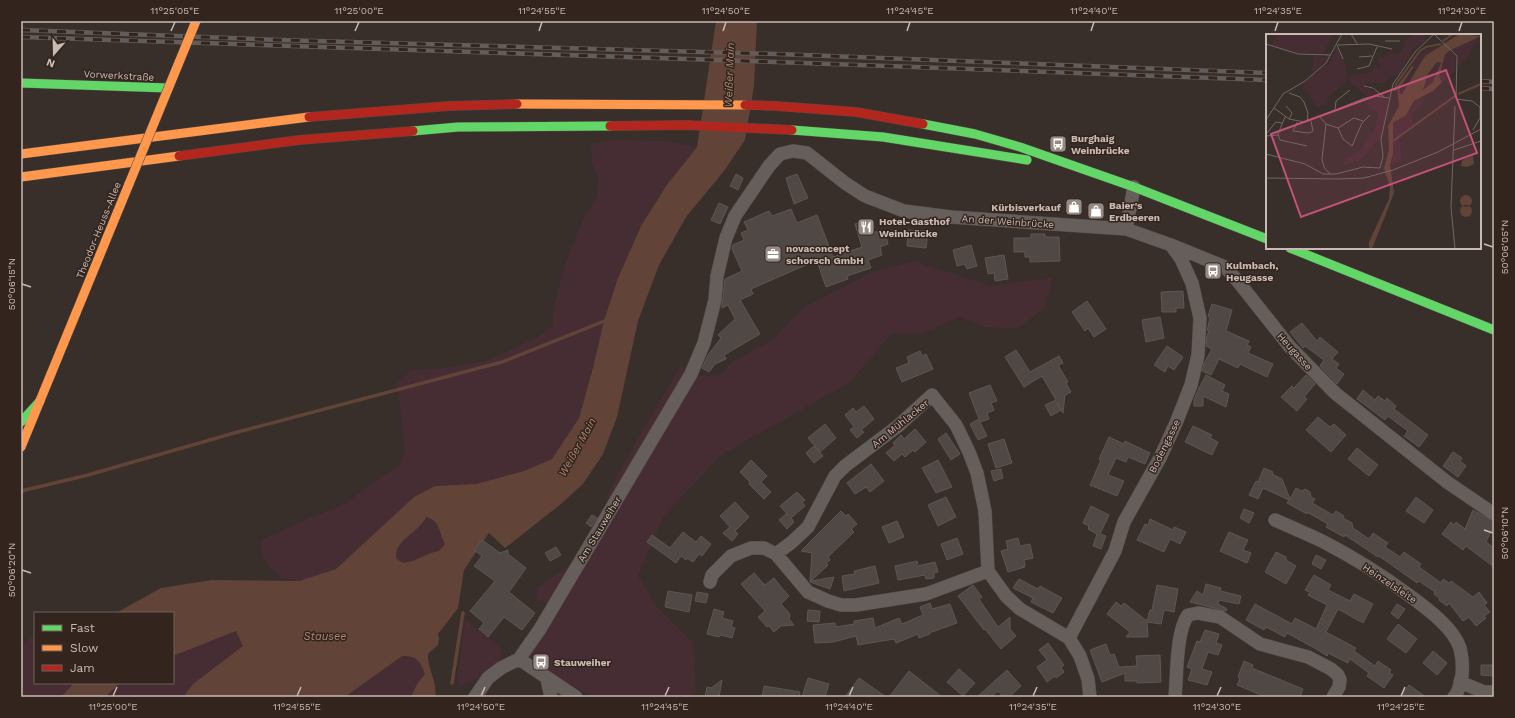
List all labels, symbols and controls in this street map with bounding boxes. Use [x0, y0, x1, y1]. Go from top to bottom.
text: 11°25'05"E [151, 5, 199, 16]
text: 11°25'00"E [334, 5, 384, 16]
text: 11°24'55"E [518, 5, 566, 16]
text: 11°24'50"E [702, 5, 750, 16]
text: 11°24'45"E [886, 5, 934, 16]
text: 11°24'40"E [1070, 5, 1118, 16]
text: 11°24'35"E [1254, 5, 1302, 16]
text: 11°24'30"E [1438, 5, 1486, 16]
north arrow [34, 34, 74, 74]
inset map [1266, 34, 1481, 249]
water label: Weißer Main [722, 42, 737, 108]
text: N [45, 55, 57, 70]
street label: Vorwerkstraße [83, 68, 155, 83]
place label: Burghaig Weinbrücke [1071, 133, 1130, 156]
bus stop icon: Burghaig Weinbrücke [1048, 134, 1068, 154]
street label: Theodor-Heuss-Allee [74, 180, 123, 280]
shop icon: Kürbisverkauf [1064, 197, 1084, 217]
place label: Baier's Erdbeeren [1109, 200, 1160, 223]
shop icon: Baier's Erdbeeren [1086, 201, 1106, 221]
place label: Kürbisverkauf [991, 202, 1062, 213]
street label: An der Weinbrücke [961, 213, 1055, 230]
place label: Hotel-Gasthof Weinbrücke [879, 216, 951, 239]
restaurant icon: Hotel-Gasthof Weinbrücke [856, 217, 876, 237]
text: 50°06'05"N [1499, 220, 1510, 274]
place label: novaconcept schorsch GmbH [786, 243, 864, 266]
office icon: novaconcept schorsch GmbH [763, 244, 783, 264]
text: 50°06'15"N [6, 258, 17, 310]
place label: Kulmbach, Heugasse [1226, 260, 1279, 283]
bus stop icon: Kulmbach, Heugasse [1203, 261, 1223, 281]
street label: Heugasse [1275, 330, 1314, 372]
street label: Am Mühlacker [870, 397, 931, 450]
water label: Weißer Main [556, 416, 599, 479]
street label: Bodengasse [1147, 418, 1182, 475]
street label: Am Stauweiher [575, 494, 623, 564]
text: 50°06'10"N [1499, 507, 1510, 559]
text: 50°06'20"N [6, 543, 17, 597]
street label: Heinzelsleite [1361, 561, 1419, 606]
legend [34, 612, 174, 684]
text: Fast [70, 621, 95, 635]
water label: Stausee [304, 630, 346, 643]
text: Slow [70, 641, 98, 655]
bus stop icon: Stauweiher [531, 652, 551, 672]
place label: Stauweiher [554, 657, 611, 668]
text: Jam [70, 661, 95, 675]
text: 11°25'00"E [88, 701, 138, 712]
text: 11°24'55"E [273, 701, 321, 712]
text: 11°24'50"E [457, 701, 505, 712]
text: 11°24'45"E [641, 701, 689, 712]
text: 11°24'40"E [825, 701, 873, 712]
text: 11°24'35"E [1009, 701, 1057, 712]
text: 11°24'30"E [1193, 701, 1241, 712]
text: 11°24'25"E [1377, 701, 1425, 712]

